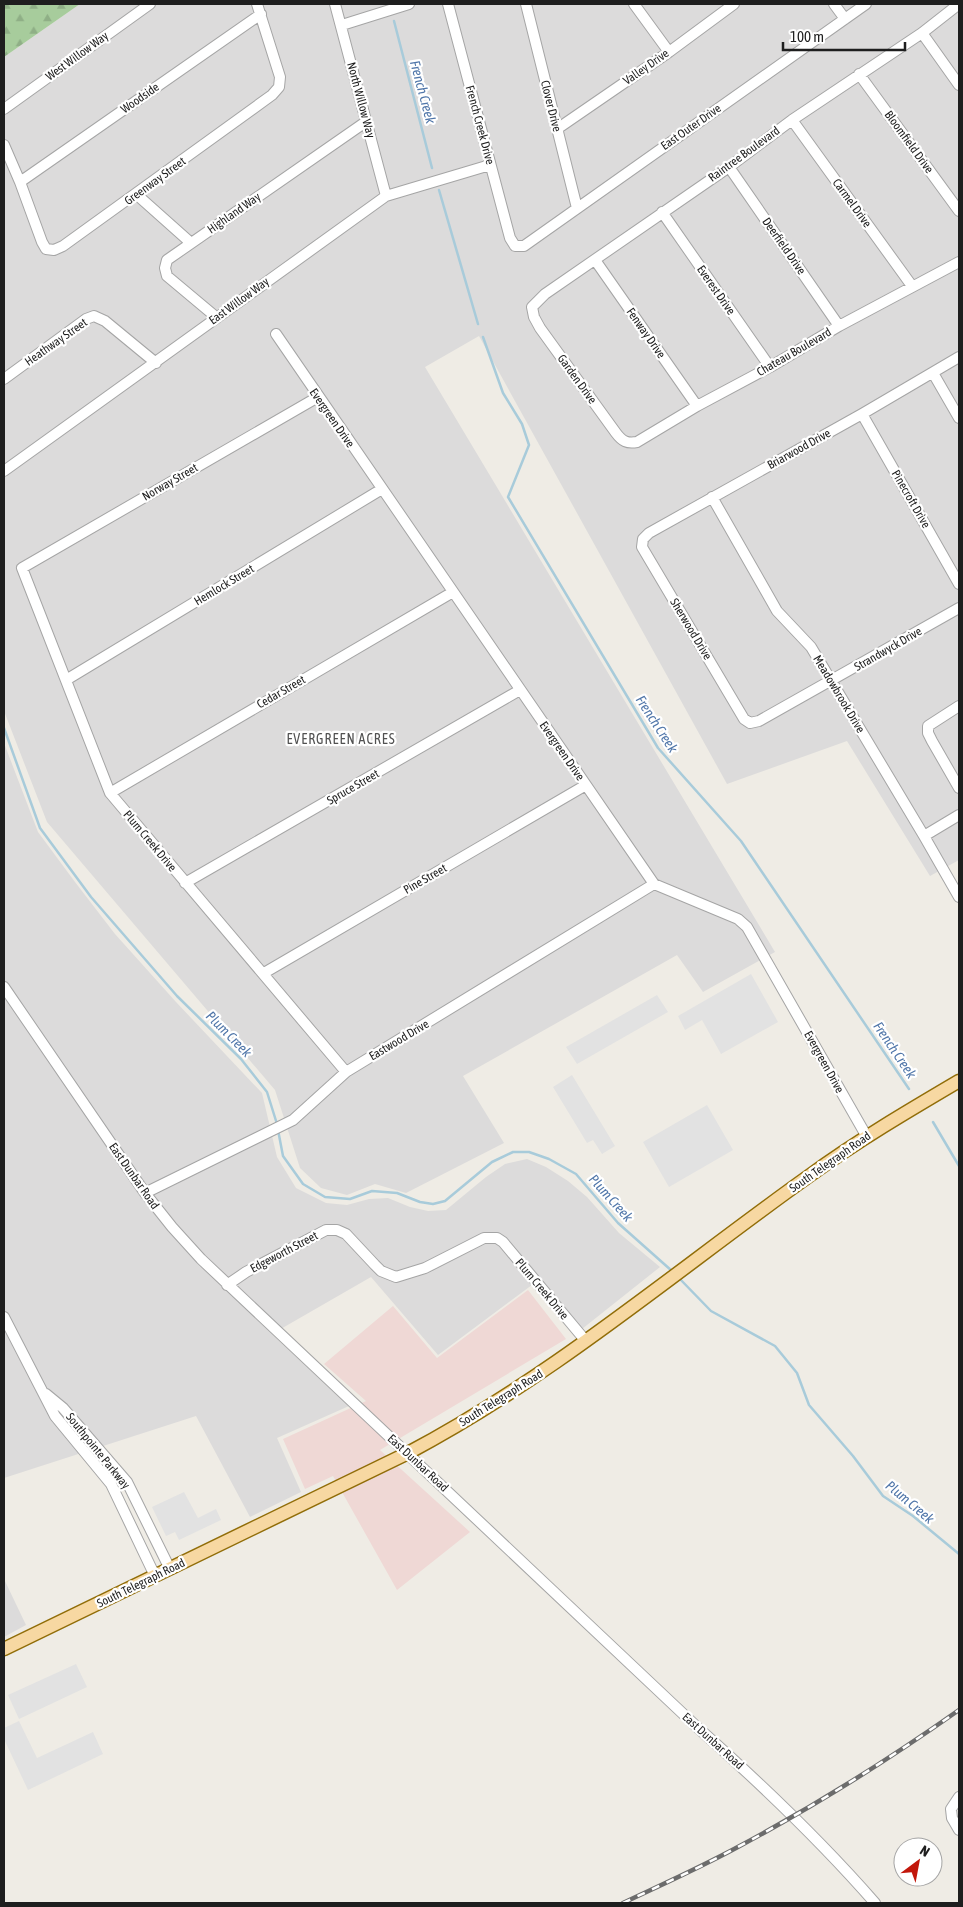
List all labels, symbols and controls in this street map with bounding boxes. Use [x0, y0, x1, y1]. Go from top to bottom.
scale bar [783, 20, 906, 52]
text: 100 m [790, 28, 824, 45]
street label: West Willow Way [43, 29, 111, 83]
street label: Valley Drive [620, 46, 672, 88]
water label: French Creek [407, 59, 439, 126]
street label: North Willow Way [344, 61, 378, 140]
street label: Clover Drive [538, 79, 564, 133]
street label: Woodside [118, 80, 162, 116]
street label: French Creek Drive [463, 84, 497, 166]
street label: East Outer Drive [658, 101, 724, 153]
street label: Bloomfield Drive [882, 108, 936, 176]
street label: Raintree Boulevard [706, 123, 782, 185]
street label: Greenway Street [122, 154, 189, 208]
street label: Carmel Drive [830, 176, 874, 230]
street label: Highland Way [205, 190, 263, 236]
street label: Deerfield Drive [759, 215, 809, 277]
street label: Everest Drive [694, 263, 738, 317]
street label: East Willow Way [206, 274, 272, 328]
street label: Fenway Drive [624, 305, 668, 361]
street label: Heathway Street [22, 315, 90, 369]
street label: Chateau Boulevard [754, 325, 834, 379]
street label: Garden Drive [554, 352, 600, 406]
street label: Evergreen Drive [307, 386, 357, 450]
street label: Briarwood Drive [765, 426, 833, 472]
street label: Norway Street [140, 460, 201, 504]
street label: Pinecroft Drive [889, 467, 933, 531]
street label: Hemlock Street [191, 561, 257, 608]
street label: Sherwood Drive [667, 596, 715, 662]
street label: Strandwyck Drive [852, 624, 924, 674]
street label: Meadowbrook Drive [810, 653, 868, 735]
street label: Cedar Street [254, 672, 308, 711]
water label: French Creek [633, 693, 682, 756]
street label: Evergreen Drive [537, 719, 587, 783]
district label: EVERGREEN ACRES [286, 731, 396, 747]
street label: Spruce Street [324, 766, 382, 808]
street label: Plum Creek Drive [120, 808, 180, 874]
street label: Pine Street [401, 861, 450, 897]
water label: Plum Creek [203, 1008, 256, 1061]
street label: Eastwood Drive [367, 1017, 431, 1063]
water label: French Creek [870, 1019, 920, 1082]
street label: Evergreen Drive [801, 1028, 847, 1096]
street label: South Telegraph Road [787, 1129, 873, 1195]
street label: East Dunbar Road [106, 1140, 162, 1212]
water label: Plum Creek [586, 1171, 637, 1226]
street label: Edgeworth Street [248, 1228, 321, 1276]
street label: Plum Creek Drive [512, 1256, 572, 1322]
street label: South Telegraph Road [457, 1367, 545, 1429]
street label: Southpointe Parkway [63, 1410, 133, 1492]
street label: East Dunbar Road [385, 1431, 451, 1495]
water label: Plum Creek [883, 1477, 938, 1527]
street label: South Telegraph Road [95, 1556, 187, 1610]
street label: East Dunbar Road [679, 1710, 747, 1772]
north arrow [893, 1837, 943, 1887]
text: N [917, 1842, 933, 1860]

